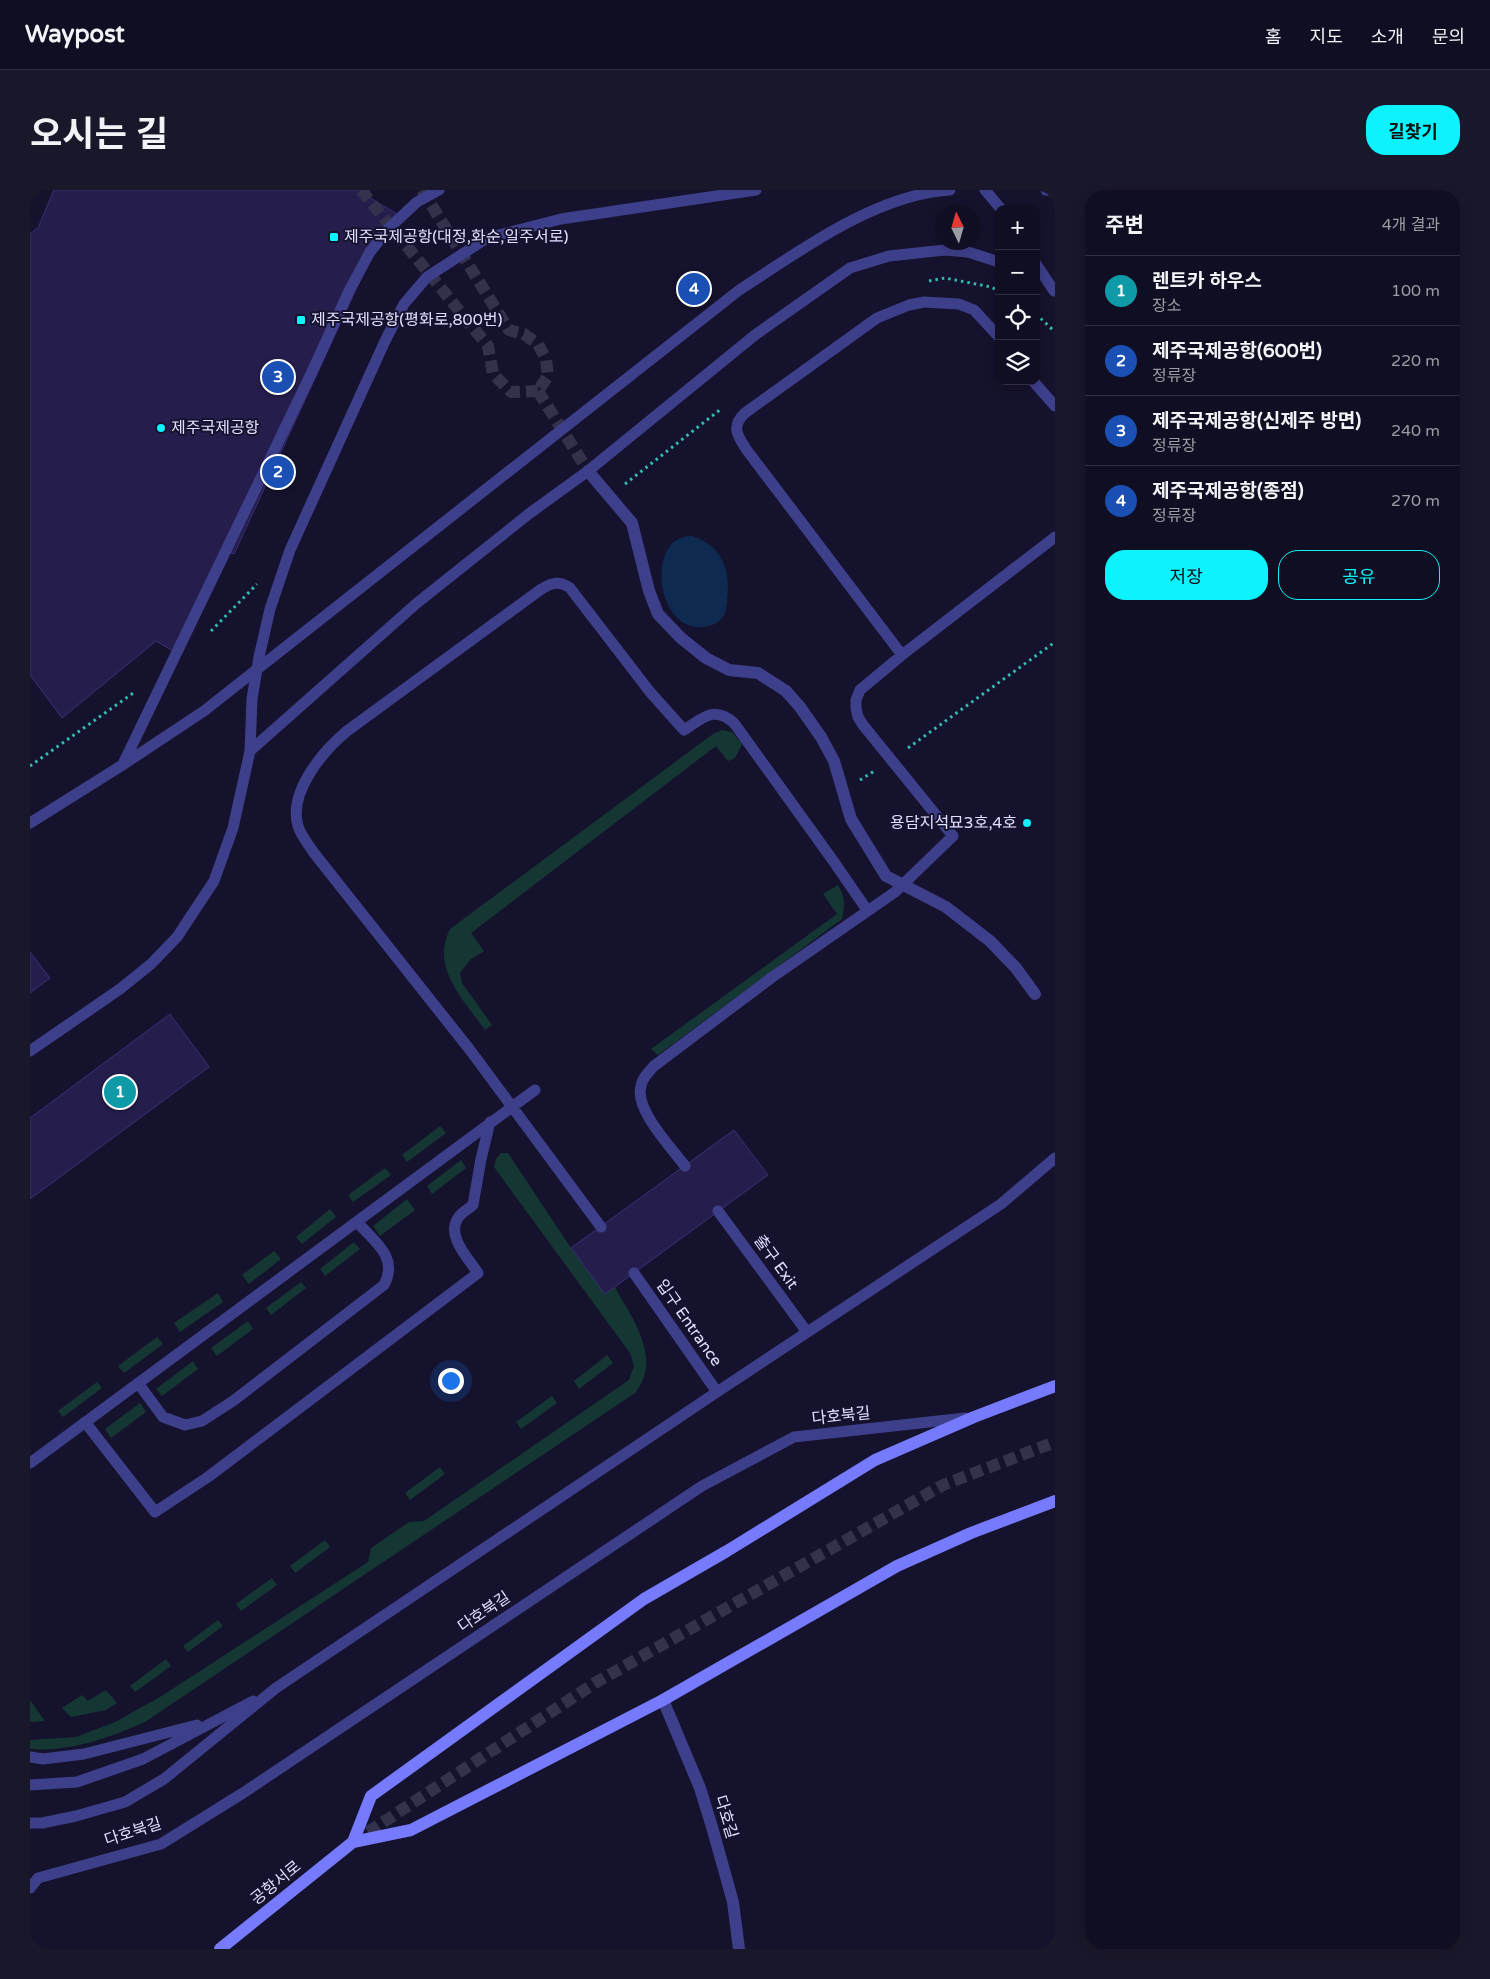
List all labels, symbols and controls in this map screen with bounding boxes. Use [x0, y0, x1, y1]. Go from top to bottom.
text: Waypost [25, 20, 125, 49]
text: 홈 [1265, 26, 1282, 48]
text: 지도 [1310, 26, 1343, 48]
text: 소개 [1371, 26, 1404, 48]
text: 문의 [1432, 26, 1465, 48]
button: 길찾기 [1366, 105, 1460, 155]
text: 오시는 길 [30, 114, 168, 156]
north arrow [935, 205, 980, 250]
map controls [995, 205, 1040, 385]
button: + [995, 205, 1040, 250]
text: 주변 [1105, 213, 1144, 238]
text: 4개 결과 [1382, 215, 1440, 235]
place label: 제주국제공항(대정,화순,일주서로) [344, 227, 568, 247]
marker: 제주국제공항(대정,화순,일주서로) [328, 231, 340, 243]
button: − [995, 250, 1040, 295]
pin: 4 [678, 270, 710, 308]
text: 렌트카 하우스 [1152, 270, 1262, 292]
text: 1 [1116, 281, 1126, 301]
text: 100 m [1391, 281, 1440, 301]
button: locate [995, 295, 1040, 340]
text: 장소 [1152, 296, 1181, 316]
place label: 제주국제공항(평화로,800번) [311, 310, 502, 330]
marker: 제주국제공항(평화로,800번) [295, 314, 307, 326]
button: layers [995, 340, 1040, 385]
text: 제주국제공항(600번) [1152, 340, 1322, 362]
text: 2 [1116, 351, 1126, 371]
text: 220 m [1391, 351, 1440, 371]
pin: 3 [262, 358, 294, 396]
text: 정류장 [1152, 366, 1196, 386]
text: 제주국제공항(신제주 방면) [1152, 410, 1361, 432]
place label: 제주국제공항 [171, 418, 260, 438]
text: 3 [1116, 421, 1126, 441]
text: 240 m [1391, 421, 1440, 441]
marker: 제주국제공항 [155, 422, 167, 434]
text: 정류장 [1152, 436, 1196, 456]
pin: 2 [262, 453, 294, 491]
text: 제주국제공항(종점) [1152, 480, 1304, 502]
text: 4 [1116, 491, 1126, 511]
text: 270 m [1391, 491, 1440, 511]
text: 정류장 [1152, 506, 1196, 526]
button: 저장 [1105, 550, 1268, 600]
button: 공유 [1278, 550, 1440, 600]
place label: 용담지석묘3호,4호 [890, 813, 1017, 833]
marker: 용담지석묘3호,4호 [1021, 817, 1033, 829]
pin: 1 [104, 1073, 136, 1111]
street label: 출구 Exit [750, 1231, 802, 1293]
street label: 입구 Entrance [652, 1276, 726, 1370]
your location [438, 1368, 464, 1394]
street label: 다호북길 [811, 1403, 871, 1429]
street label: 다호북길 [454, 1587, 514, 1637]
street label: 다호길 [710, 1793, 742, 1841]
street label: 다호북길 [102, 1813, 164, 1851]
street label: 공항서로 [247, 1857, 305, 1909]

